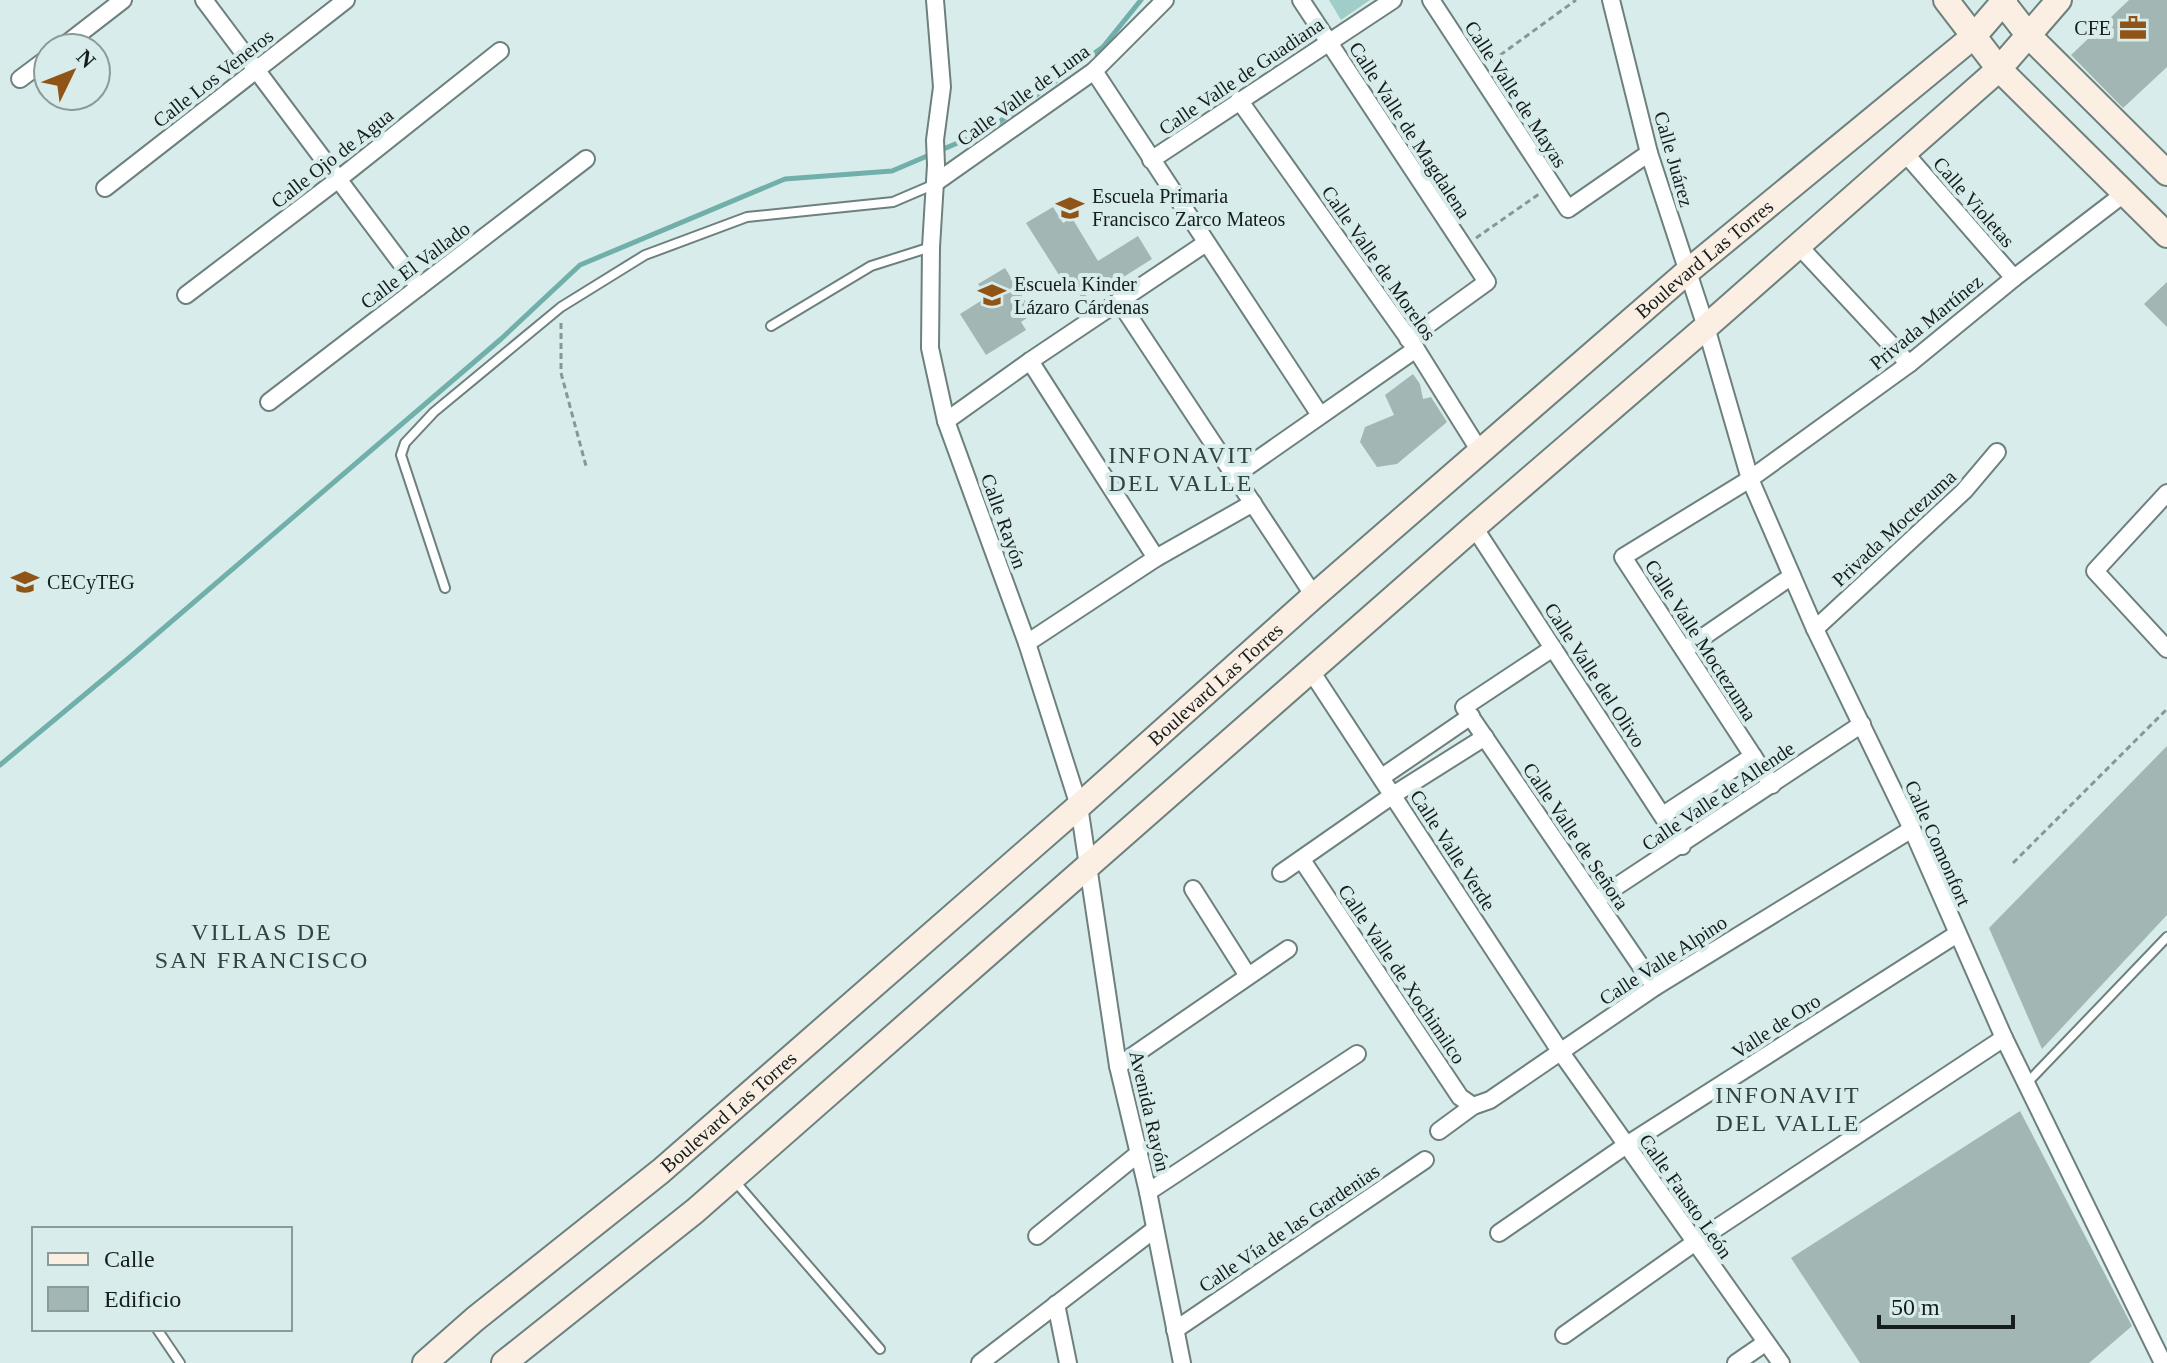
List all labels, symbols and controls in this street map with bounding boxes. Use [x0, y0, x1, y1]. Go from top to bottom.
street label: Calle Valle de Guadiana [1155, 13, 1327, 139]
office icon: CFE [2118, 13, 2148, 43]
street label: Calle Valle de Mayas [1460, 17, 1572, 172]
place label: CFE [2074, 17, 2111, 39]
street label: Calle Los Veneros [149, 24, 278, 132]
north arrow [32, 32, 112, 112]
street label: Calle Valle de Magdalena [1344, 38, 1475, 223]
street label: Calle Valle de Luna [953, 40, 1093, 150]
text: N [72, 44, 101, 73]
street label: Calle Ojo de Agua [267, 104, 398, 213]
street label: Calle Juárez [1650, 109, 1698, 209]
street label: Calle Violetas [1929, 152, 2019, 252]
street label: Calle Valle de Morelos [1317, 182, 1441, 345]
place label: Escuela Primaria Francisco Zarco Mateos [1092, 185, 1285, 230]
school or university icon: Escuela Primaria Francisco Zarco Mateos [1055, 193, 1085, 223]
street label: Boulevard Las Torres [1631, 195, 1778, 323]
street label: Calle El Vallado [356, 217, 474, 313]
street label: Privada Martínez [1865, 270, 1987, 374]
place label: Escuela Kinder Lázaro Cárdenas [1014, 273, 1149, 318]
school or university icon: Escuela Kinder Lázaro Cárdenas [977, 280, 1007, 310]
district label: INFONAVIT DEL VALLE [1108, 442, 1254, 496]
street label: Privada Moctezuma [1828, 465, 1960, 591]
street label: Calle Rayón [976, 471, 1031, 572]
street label: Calle Valle Moctezuma [1641, 555, 1761, 725]
school or university icon: CECyTEG [10, 567, 40, 597]
place label: CECyTEG [47, 571, 135, 594]
street label: Calle Valle del Olivo [1540, 599, 1650, 751]
street label: Boulevard Las Torres [1144, 618, 1287, 750]
street label: Calle Valle de Allende [1638, 737, 1798, 855]
street label: Calle Valle de Señora [1519, 758, 1633, 914]
street label: Calle Comonfort [1900, 777, 1976, 910]
street label: Calle Valle Verde [1406, 786, 1500, 914]
street label: Calle Valle de Xochimilco [1334, 880, 1470, 1068]
street label: Calle Valle Alpino [1595, 911, 1731, 1010]
district label: VILLAS DE SAN FRANCISCO [155, 919, 369, 973]
street label: Valle de Oro [1728, 989, 1824, 1063]
street label: Boulevard Las Torres [656, 1047, 801, 1177]
street label: Avenida Rayón [1124, 1048, 1175, 1174]
district label: INFONAVIT DEL VALLE [1715, 1082, 1861, 1136]
street label: Calle Fausto León [1635, 1130, 1737, 1262]
street label: Calle Vía de las Gardenias [1195, 1159, 1384, 1297]
legend [32, 1227, 292, 1331]
text: Calle [104, 1246, 155, 1272]
scale bar [1879, 1279, 2013, 1329]
text: Edificio [104, 1286, 181, 1312]
text: 50 m [1891, 1294, 1940, 1320]

